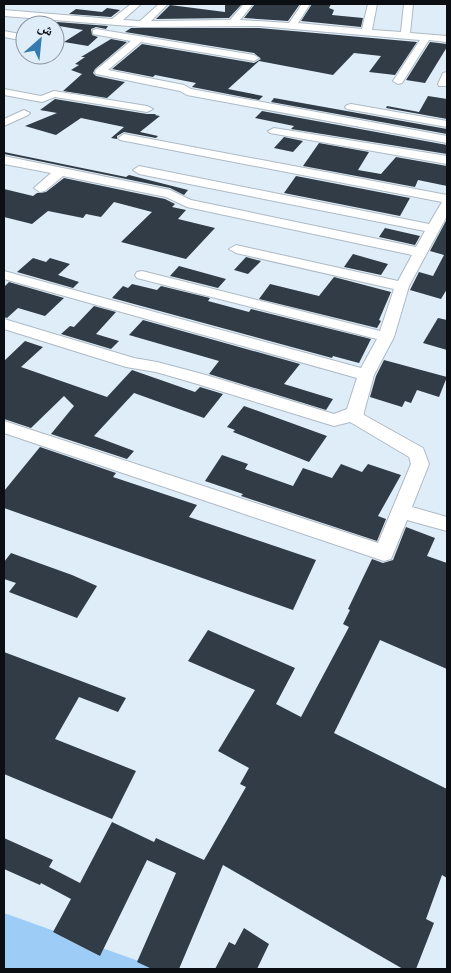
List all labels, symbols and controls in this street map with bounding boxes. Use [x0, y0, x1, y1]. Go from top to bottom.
north arrow [15, 15, 65, 65]
text: ش [35, 16, 57, 40]

